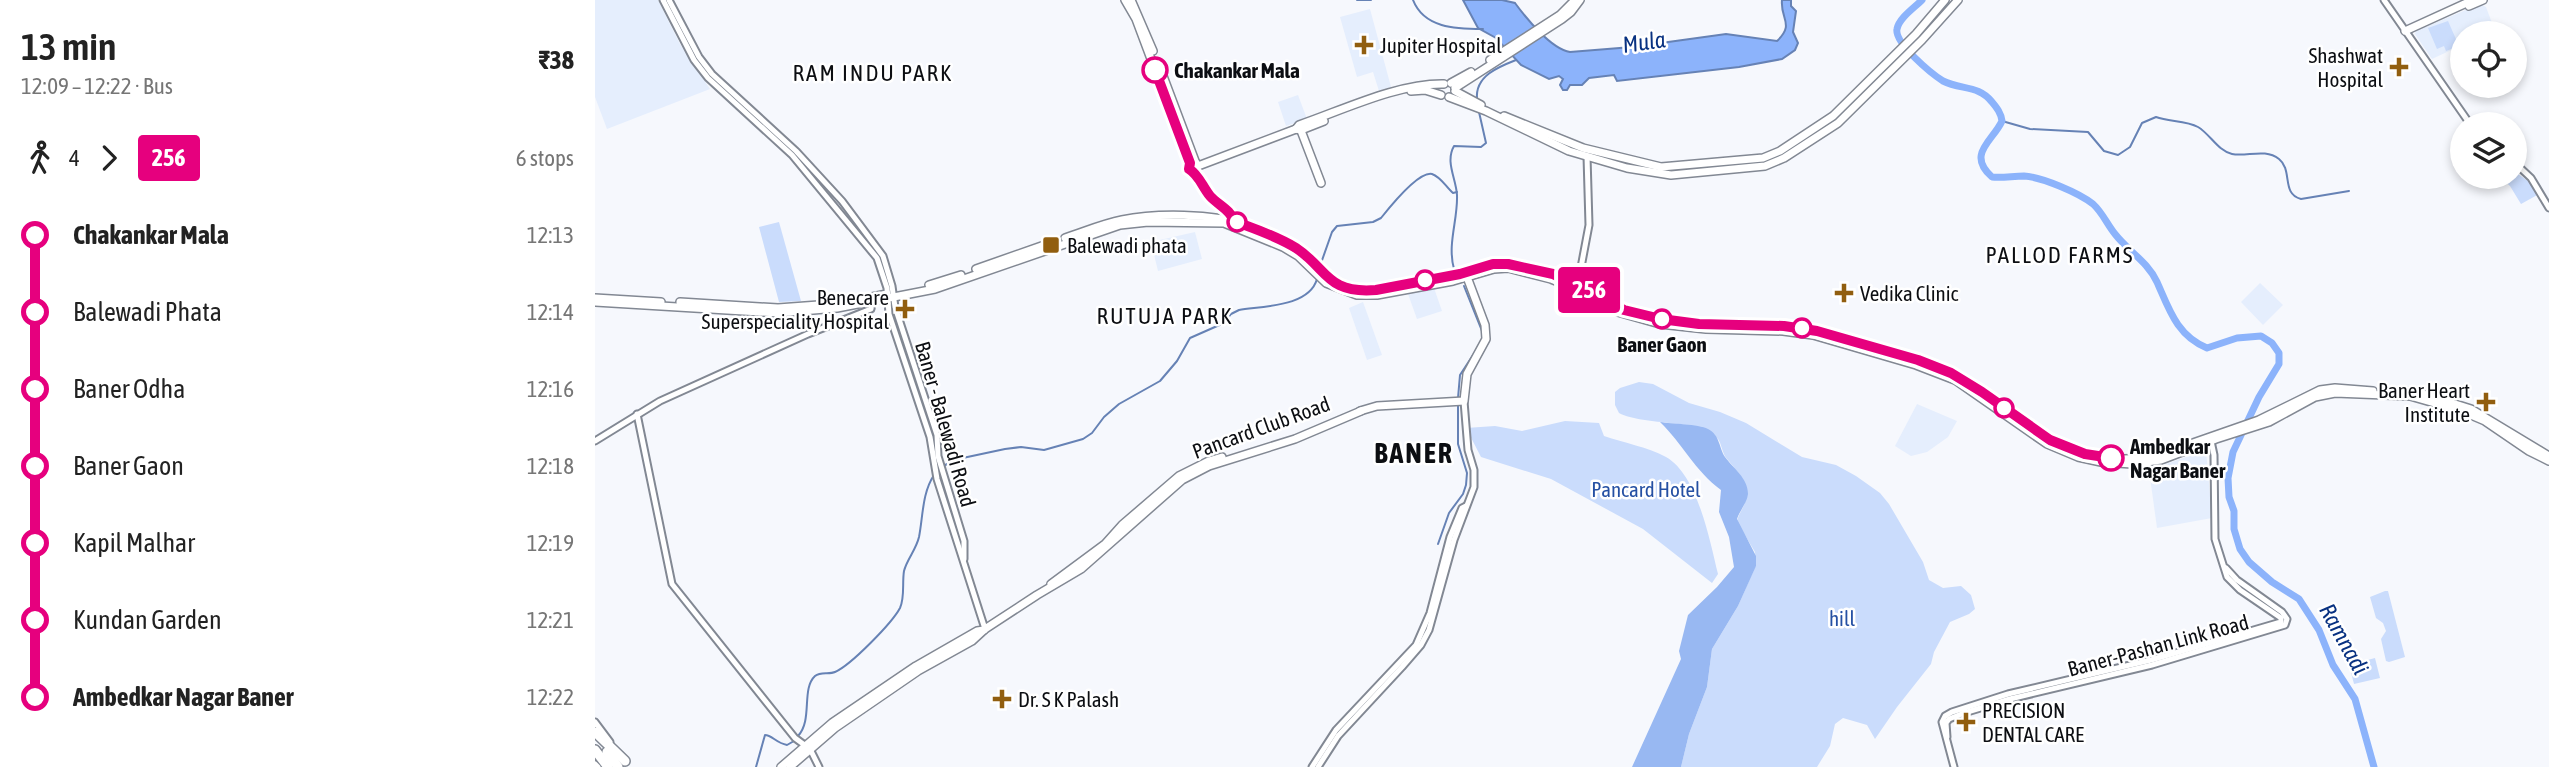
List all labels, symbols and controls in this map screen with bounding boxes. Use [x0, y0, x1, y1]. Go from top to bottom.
map controls [2450, 21, 2527, 189]
button: locate [2450, 21, 2527, 98]
text: 13 min [21, 25, 116, 68]
water label: Mula [1621, 26, 1667, 58]
place label: Jupiter Hospital [1380, 33, 1502, 57]
marker: Jupiter Hospital [1354, 35, 1374, 55]
place label: Shashwat Hospital [2308, 43, 2383, 91]
text: ₹38 [538, 45, 574, 75]
marker: Chakankar Mala [1142, 57, 1168, 83]
marker: Shashwat Hospital [2389, 57, 2409, 77]
place label: Chakankar Mala [1174, 58, 1300, 82]
district label: RAM INDU PARK [793, 60, 953, 86]
text: 12:09 – 12:22 · Bus [21, 73, 173, 99]
button: layers [2450, 112, 2527, 189]
icon: walk [21, 139, 59, 177]
icon: forward [90, 139, 128, 177]
text: 256 [152, 144, 186, 171]
text: 4 [69, 145, 80, 171]
text: 6 stops [516, 145, 574, 171]
unlabelled marker [1227, 212, 1247, 232]
text: Chakankar Mala [73, 220, 229, 250]
text: 12:13 [527, 222, 574, 248]
place label: Balewadi phata [1067, 233, 1187, 257]
marker: Balewadi phata [1041, 235, 1061, 255]
district label: PALLOD FARMS [1985, 242, 2135, 268]
line badge: 256 [1549, 267, 1629, 313]
unlabelled marker [1415, 270, 1435, 290]
text: 256 [1572, 276, 1606, 303]
place label: Vedika Clinic [1860, 281, 1959, 305]
marker: Vedika Clinic [1834, 283, 1854, 303]
place label: Benecare Superspeciality Hospital [702, 285, 889, 333]
text: Balewadi Phata [73, 297, 222, 327]
text: 12:14 [527, 299, 574, 325]
marker: Benecare Superspeciality Hospital [895, 299, 915, 319]
district label: RUTUJA PARK [1097, 303, 1233, 329]
marker: Baner Gaon [1652, 309, 1672, 329]
unlabelled marker [1792, 318, 1812, 338]
place label: Baner Gaon [1617, 332, 1707, 356]
street label: Baner - Balewadi Road [911, 339, 981, 509]
text: Baner Odha [73, 374, 185, 404]
text: 12:16 [527, 376, 574, 402]
place label: Baner Heart Institute [2378, 378, 2470, 426]
street label: Pancard Club Road [1189, 391, 1333, 463]
marker: Baner Heart Institute [2476, 392, 2496, 412]
unlabelled marker [1994, 398, 2014, 418]
place label: Ambedkar Nagar Baner [2129, 434, 2226, 482]
district label: BANER [1374, 437, 1454, 469]
marker: Ambedkar Nagar Baner [2098, 445, 2124, 471]
text: Baner Gaon [73, 451, 184, 481]
text: 12:18 [527, 453, 574, 479]
park label: Pancard Hotel [1591, 477, 1701, 501]
text: Kapil Malhar [73, 528, 195, 558]
text: 12:19 [527, 530, 574, 556]
water label: Ramnadi [2314, 599, 2374, 679]
text: Kundan Garden [73, 605, 222, 635]
park label: hill [1829, 606, 1856, 630]
text: 12:21 [527, 607, 574, 633]
street label: Baner-Pashan Link Road [2065, 609, 2251, 681]
text: Ambedkar Nagar Baner [73, 682, 293, 712]
text: 12:22 [527, 684, 574, 710]
place label: Dr. S K Palash [1018, 687, 1119, 711]
marker: Dr. S K Palash [992, 689, 1012, 709]
place label: PRECISION DENTAL CARE [1982, 698, 2084, 746]
marker: PRECISION DENTAL CARE [1956, 712, 1976, 732]

